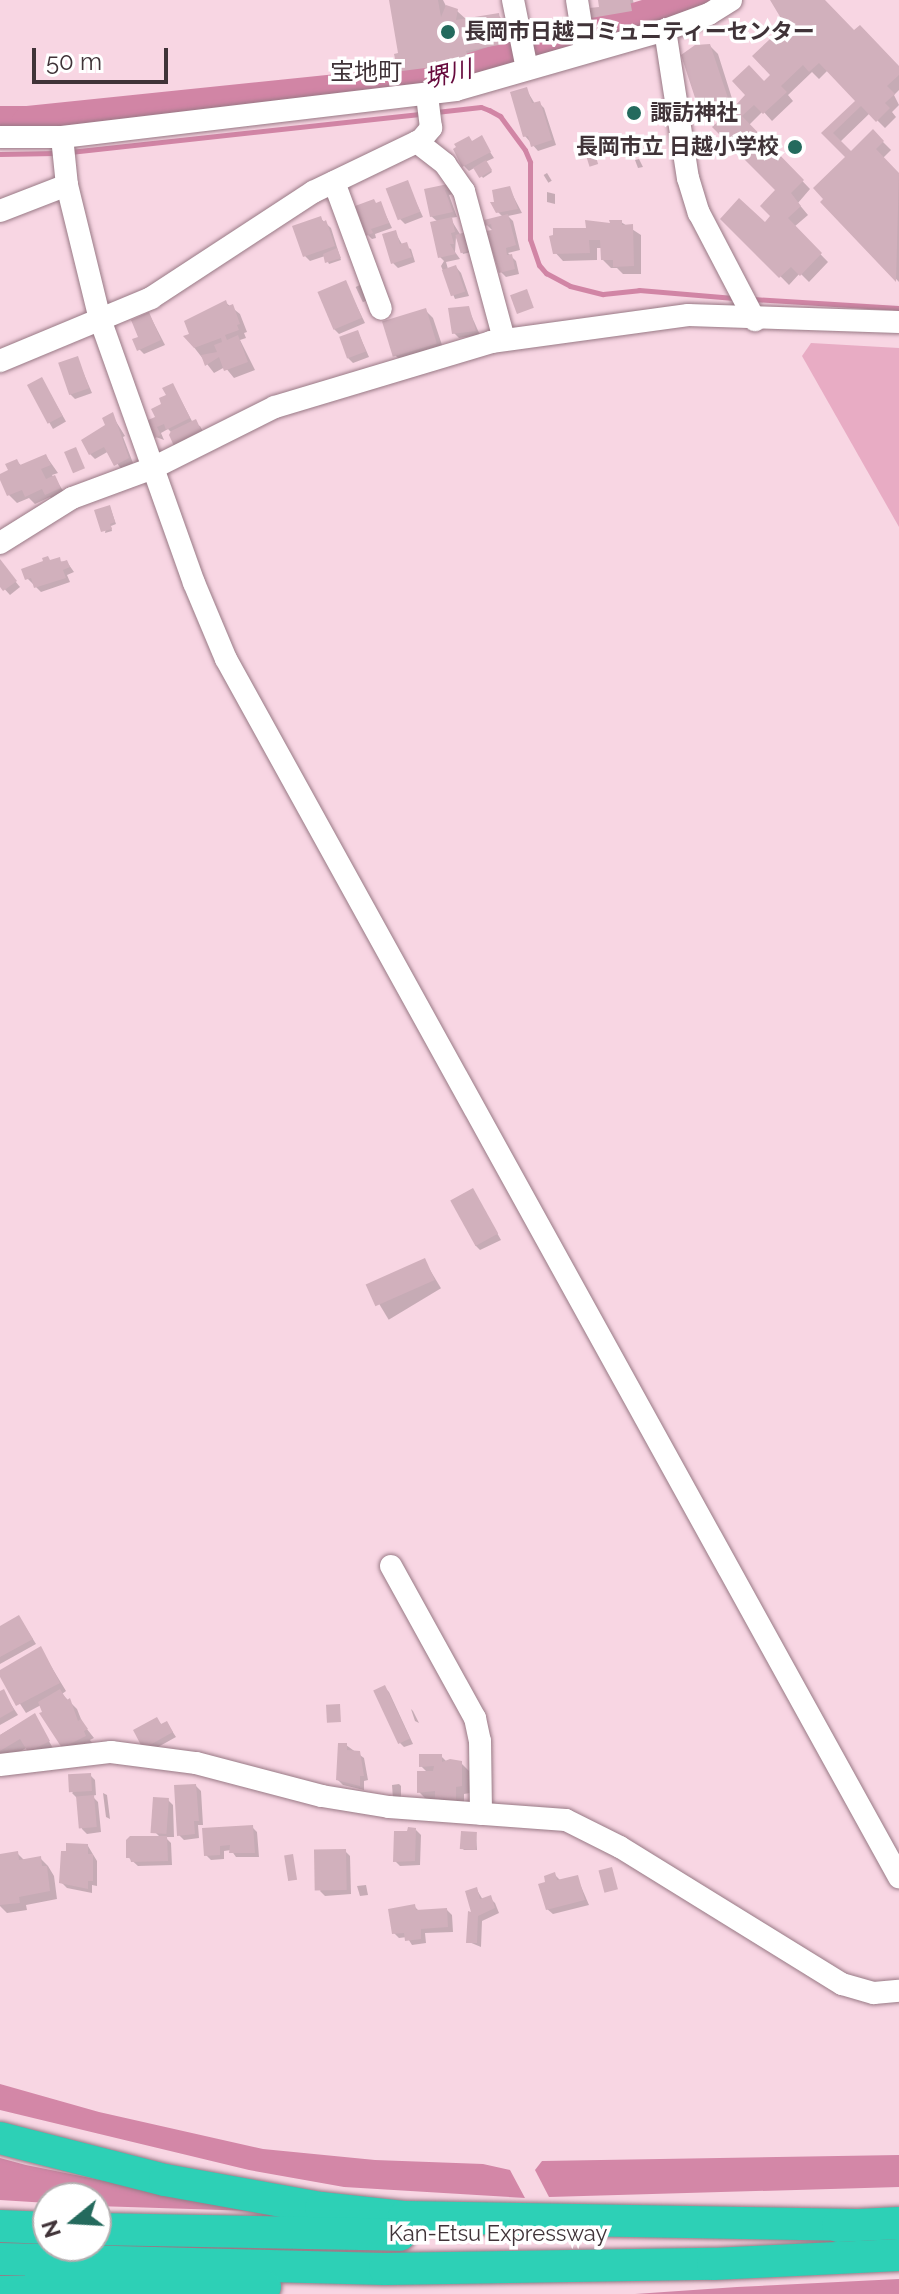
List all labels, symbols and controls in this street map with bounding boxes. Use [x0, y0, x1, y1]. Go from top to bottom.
place label: 長岡市日越コミュニティーセンター [464, 19, 816, 45]
marker: 長岡市日越コミュニティーセンター [439, 23, 457, 41]
scale bar [36, 32, 172, 82]
text: 50 m [46, 47, 102, 76]
water label: 堺川 [421, 54, 475, 94]
district label: 宝地町 [330, 58, 402, 86]
place label: 諏訪神社 [650, 100, 738, 126]
marker: 諏訪神社 [625, 104, 643, 122]
place label: 長岡市立 日越小学校 [576, 134, 779, 160]
marker: 長岡市立 日越小学校 [786, 138, 804, 156]
north arrow [32, 2182, 112, 2262]
text: N [36, 2217, 66, 2241]
street label: Kan-Etsu Expressway [389, 2221, 607, 2247]

